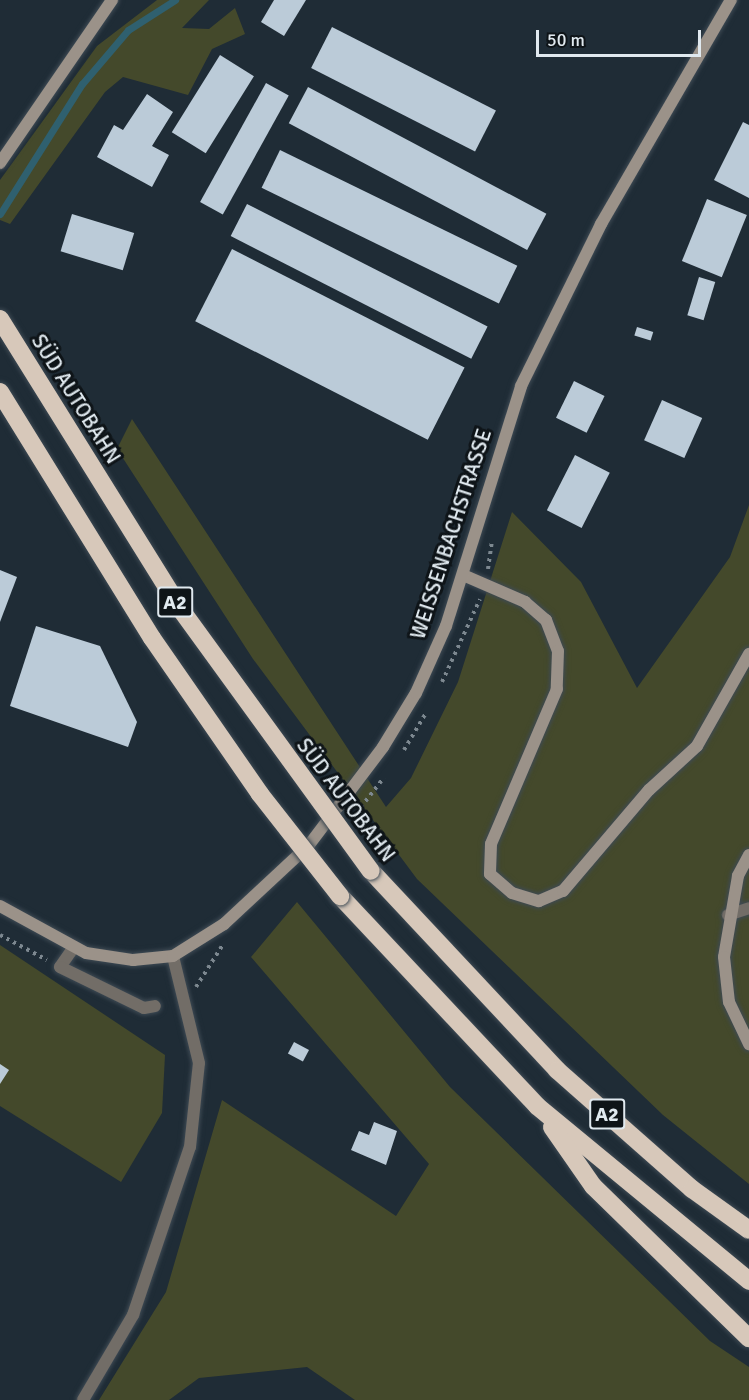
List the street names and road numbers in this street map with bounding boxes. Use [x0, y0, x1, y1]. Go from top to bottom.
street label: SÜD AUTOBAHN [26, 330, 126, 468]
street label: WEISSENBACHSTRASSE [405, 426, 497, 642]
road number: A2 [157, 585, 193, 619]
street label: SÜD AUTOBAHN [291, 733, 401, 867]
road number: A2 [589, 1097, 625, 1131]

